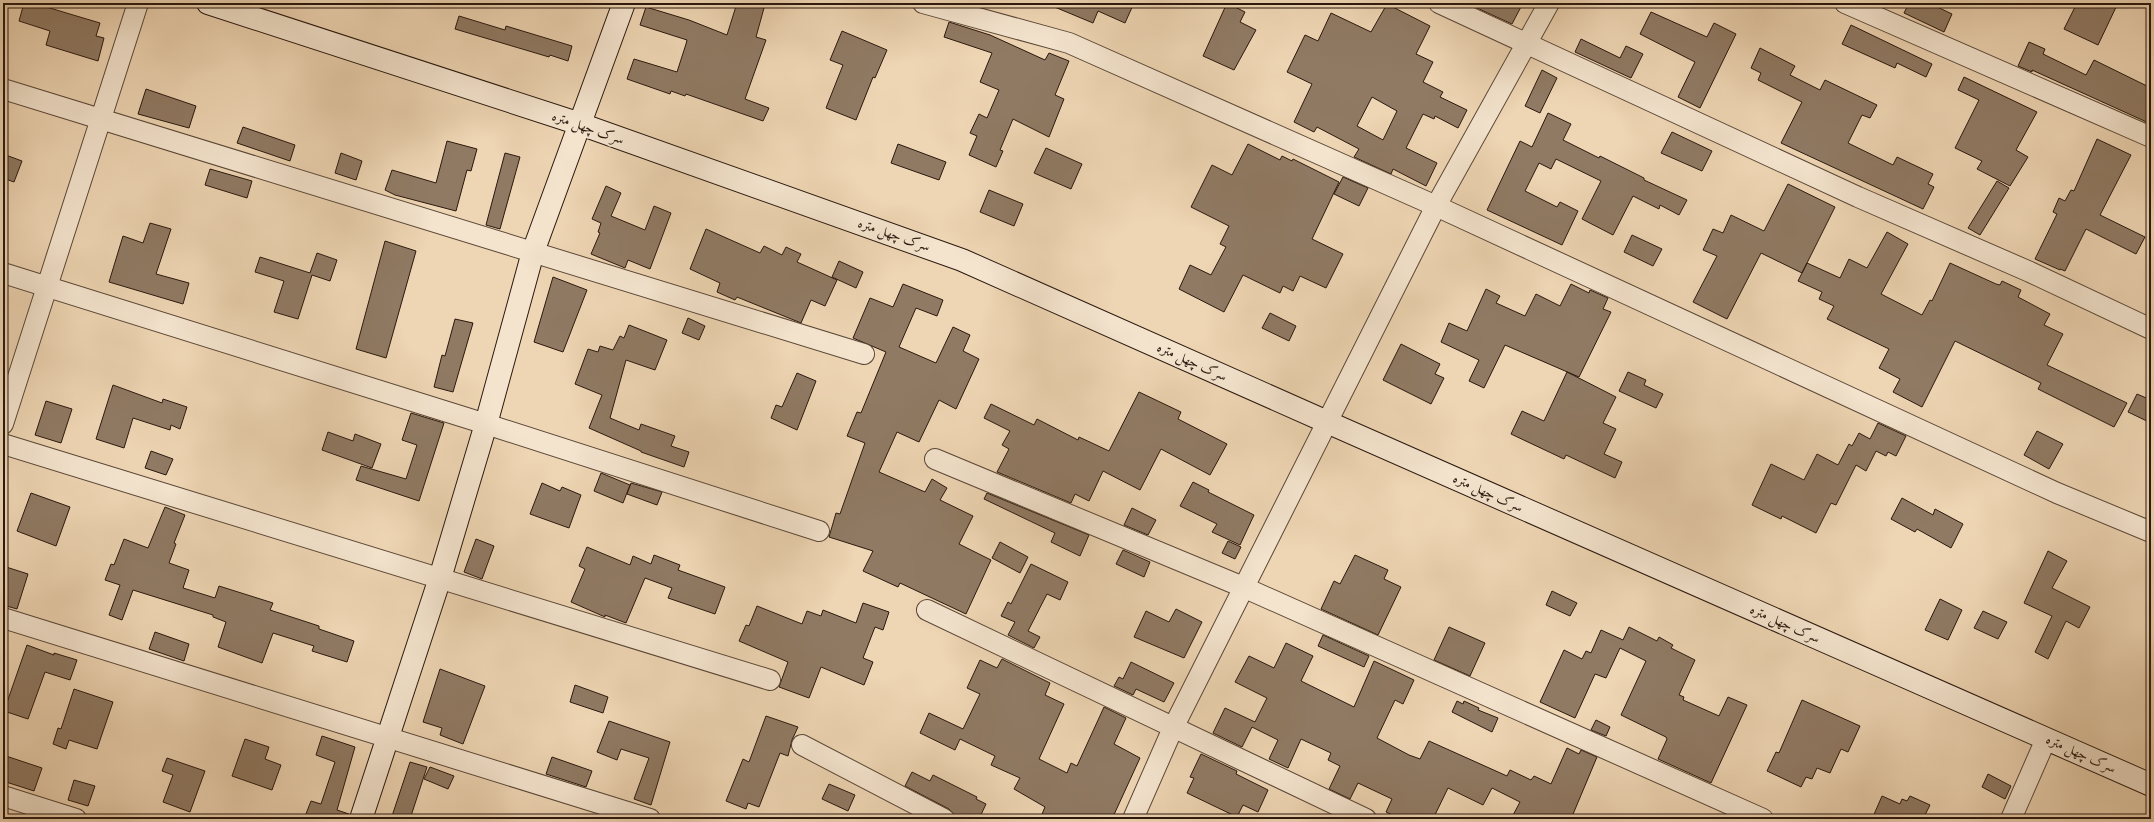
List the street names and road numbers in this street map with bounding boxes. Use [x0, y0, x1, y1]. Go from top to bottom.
street label: سرک چهل متره [549, 107, 627, 150]
street label: سرک چهل متره [855, 214, 933, 257]
street label: سرک چهل متره [1154, 338, 1230, 387]
street label: سرک چهل متره [1450, 469, 1526, 518]
street label: سرک چهل متره [1747, 600, 1823, 649]
street label: سرک چهل متره [2043, 730, 2119, 779]

